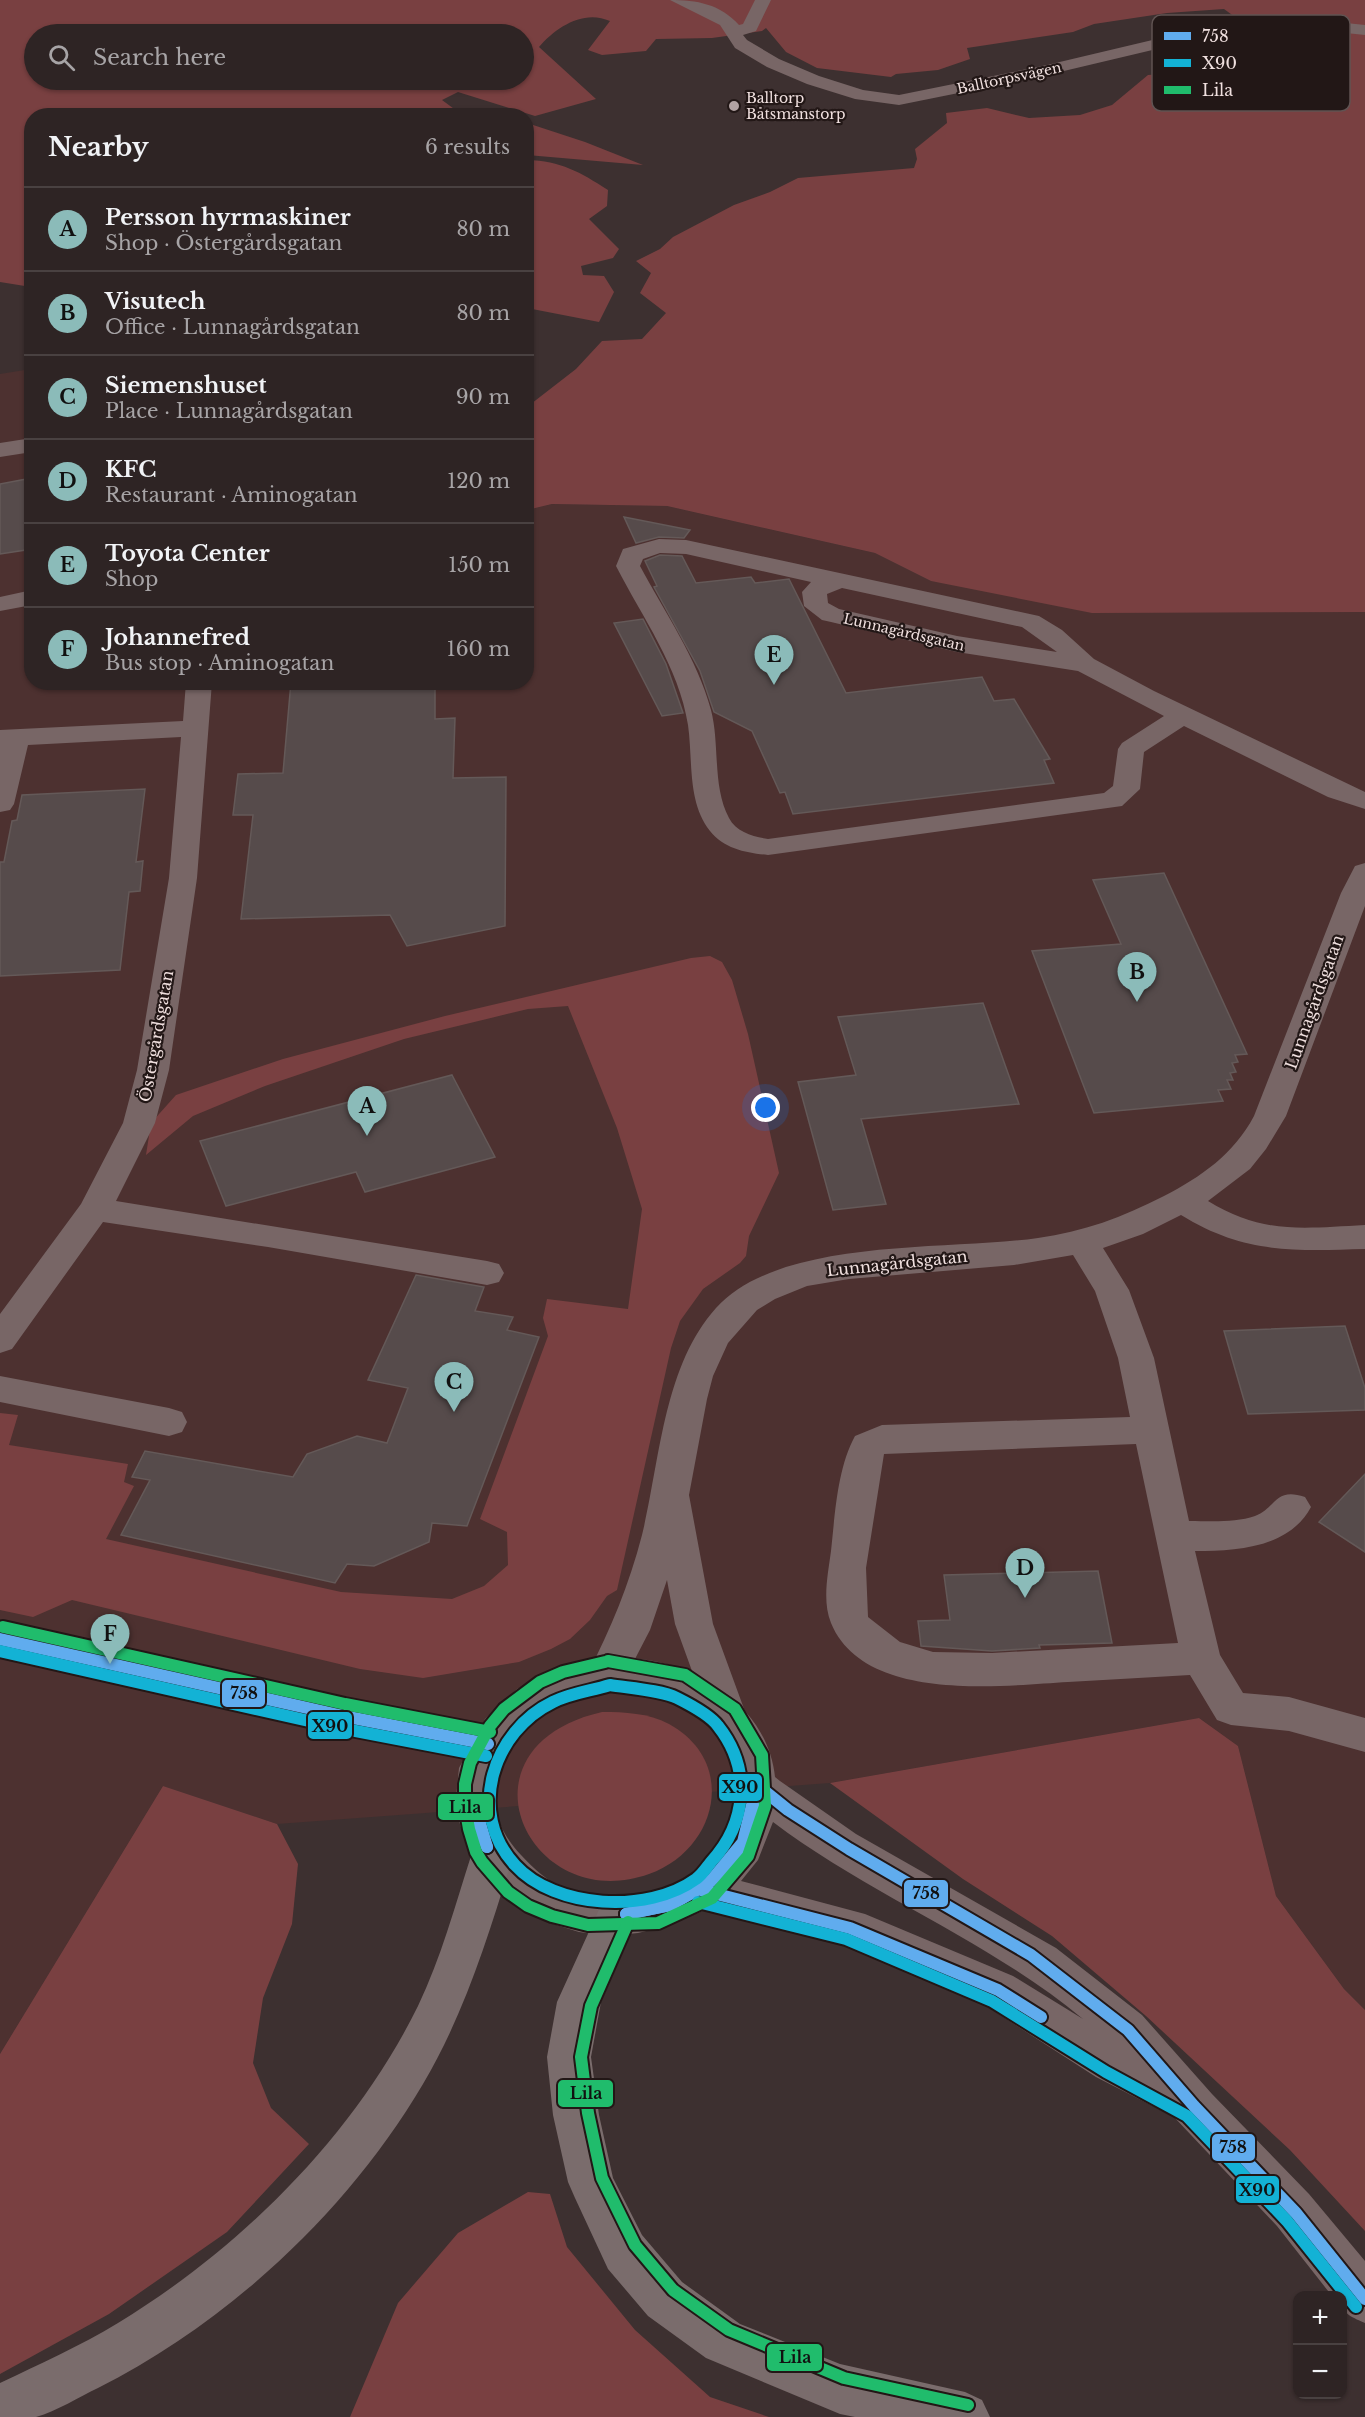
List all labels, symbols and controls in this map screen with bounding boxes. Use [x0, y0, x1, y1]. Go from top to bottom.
legend [1152, 15, 1350, 111]
search box [24, 24, 534, 90]
text: 758 [1202, 26, 1229, 46]
icon: search [45, 41, 78, 74]
text: Search here [93, 44, 226, 71]
text: X90 [1202, 53, 1237, 73]
street label: Balltorpsvägen [955, 58, 1063, 98]
text: Lila [1202, 80, 1233, 100]
place label: Balltorp Båtsmanstorp [746, 89, 846, 123]
marker: Balltorp Båtsmanstorp [727, 99, 741, 113]
text: Nearby [48, 131, 149, 163]
text: 6 results [425, 135, 510, 159]
text: Persson hyrmaskiner [105, 204, 351, 231]
text: A [59, 217, 76, 241]
text: 80 m [456, 217, 510, 241]
text: Shop · Östergårdsgatan [105, 231, 342, 255]
text: Visutech [105, 288, 206, 315]
text: B [60, 301, 75, 325]
text: 80 m [456, 301, 510, 325]
text: Office · Lunnagårdsgatan [105, 315, 360, 339]
text: Siemenshuset [105, 372, 267, 399]
text: C [59, 385, 76, 409]
text: 90 m [456, 385, 510, 409]
text: Place · Lunnagårdsgatan [105, 399, 353, 423]
text: KFC [105, 456, 156, 483]
text: D [58, 469, 77, 493]
text: 120 m [447, 469, 510, 493]
text: Restaurant · Aminogatan [105, 483, 358, 507]
text: Toyota Center [105, 540, 270, 567]
text: E [60, 553, 75, 577]
text: 150 m [448, 553, 510, 577]
text: Shop [105, 567, 158, 591]
street label: Lunnagårdsgatan [842, 609, 967, 655]
text: Johannefred [105, 624, 250, 651]
pin: E [754, 636, 794, 685]
text: F [61, 637, 74, 661]
text: 160 m [447, 637, 510, 661]
text: Bus stop · Aminogatan [105, 651, 334, 675]
street label: Lunnagårdsgatan [1280, 932, 1348, 1072]
pin: B [1118, 952, 1156, 1002]
street label: Östergårdsgatan [135, 969, 177, 1103]
pin: A [348, 1086, 386, 1136]
your location [751, 1093, 780, 1122]
street label: Lunnagårdsgatan [826, 1246, 968, 1280]
pin: C [434, 1362, 474, 1412]
pin: D [1006, 1548, 1044, 1598]
pin: F [90, 1614, 130, 1664]
line badge: 758 [221, 1679, 266, 1708]
text: 758 [230, 1683, 258, 1703]
line badge: X90 [307, 1711, 353, 1740]
text: X90 [311, 1716, 348, 1736]
line badge: X90 [718, 1773, 763, 1802]
text: X90 [721, 1777, 758, 1797]
line badge: Lila [437, 1793, 494, 1821]
text: Lila [449, 1797, 481, 1817]
line badge: 758 [903, 1879, 949, 1908]
text: 758 [912, 1883, 940, 1903]
line badge: Lila [557, 2079, 614, 2108]
text: Lila [570, 2083, 602, 2103]
line badge: 758 [1211, 2133, 1256, 2162]
text: 758 [1219, 2137, 1247, 2157]
line badge: X90 [1235, 2175, 1280, 2204]
text: X90 [1238, 2180, 1275, 2200]
map controls [1293, 2291, 1347, 2399]
button: + [1293, 2291, 1347, 2345]
line badge: Lila [766, 2343, 823, 2372]
button: − [1293, 2345, 1347, 2399]
text: Lila [779, 2347, 811, 2367]

